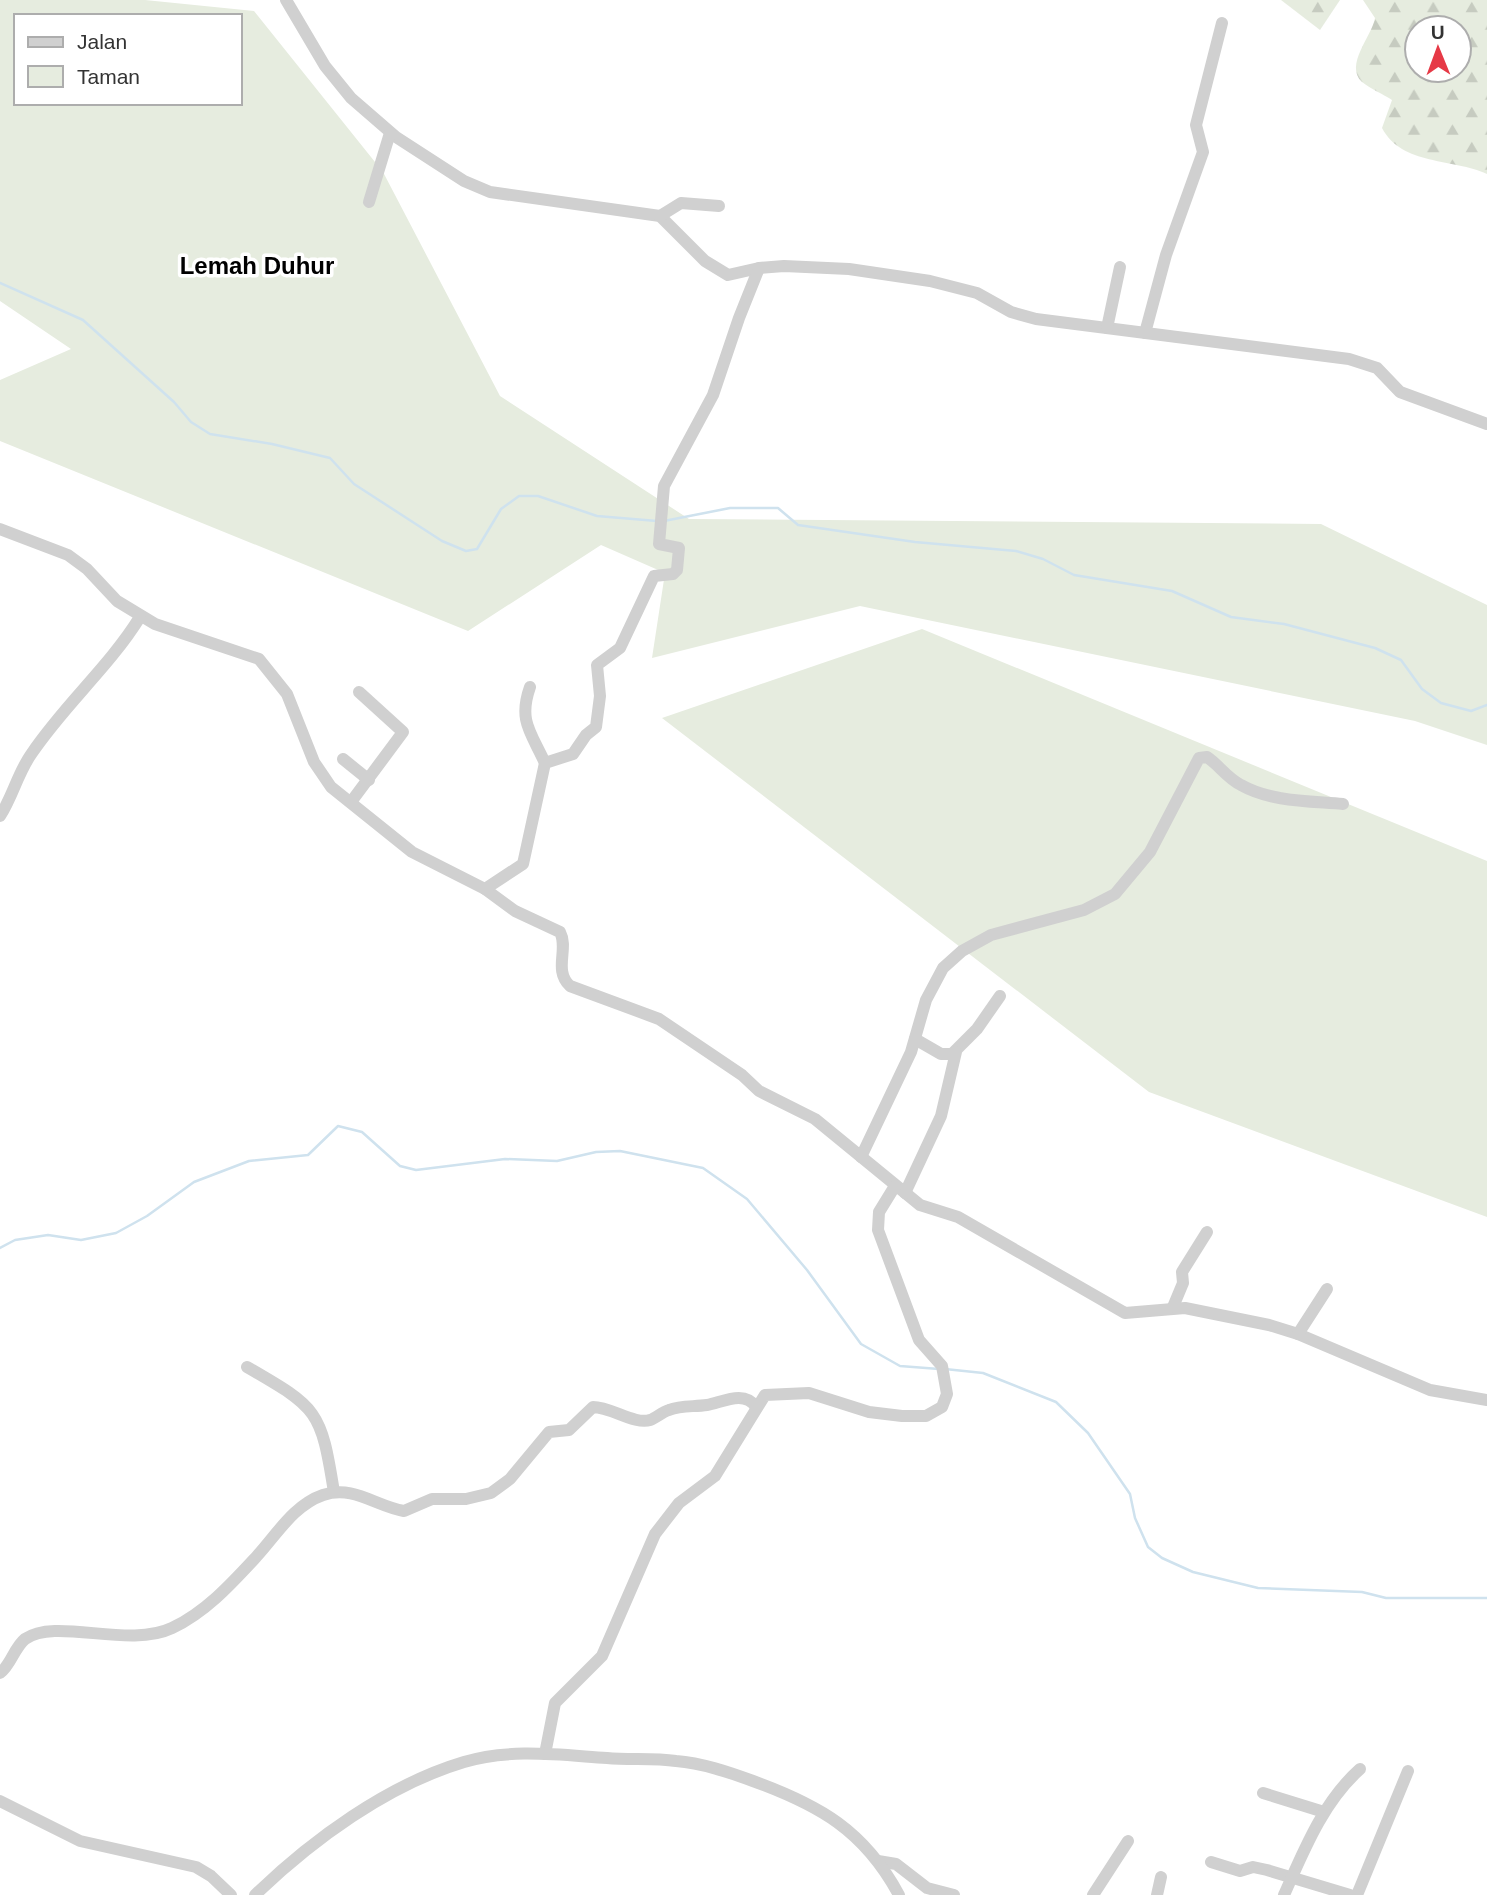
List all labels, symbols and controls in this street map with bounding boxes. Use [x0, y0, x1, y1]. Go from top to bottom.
legend [14, 14, 242, 105]
north arrow [1403, 14, 1473, 84]
text: U [1431, 22, 1445, 43]
text: Jalan [77, 30, 127, 53]
text: Taman [77, 65, 140, 88]
district label: Lemah Duhur [180, 252, 334, 279]

